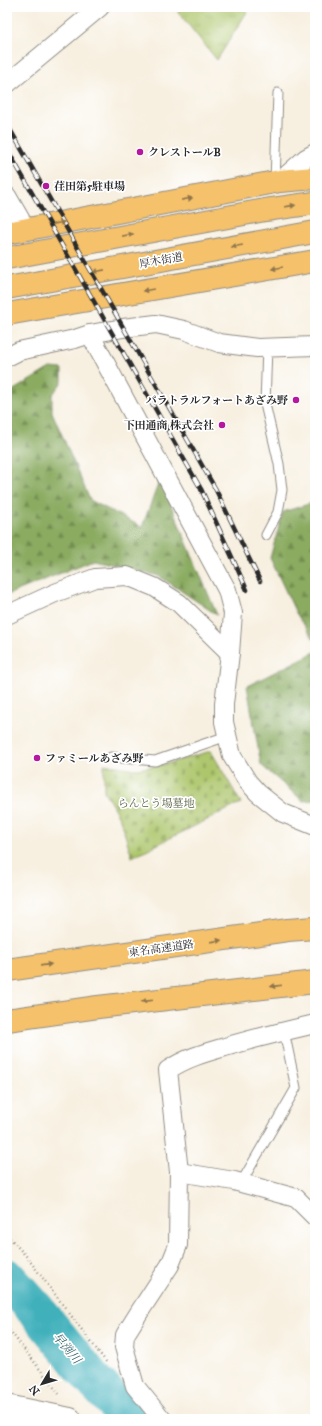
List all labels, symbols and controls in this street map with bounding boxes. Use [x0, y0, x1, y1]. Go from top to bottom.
place label: クレストールB [148, 146, 221, 159]
marker: クレストールB [135, 147, 145, 157]
place label: 荏田第5駐車場 [54, 180, 125, 193]
marker: 荏田第5駐車場 [41, 181, 51, 191]
one-way arrow [181, 195, 193, 201]
one-way arrow [284, 203, 296, 209]
one-way arrow [53, 219, 65, 225]
one-way arrow [122, 232, 134, 238]
one-way arrow [230, 243, 243, 249]
street label: 厚木街道 [138, 250, 184, 271]
one-way arrow [270, 265, 283, 271]
one-way arrow [93, 269, 105, 275]
one-way arrow [142, 287, 155, 293]
place label: パラトラルフォートあざみ野 [145, 394, 288, 407]
marker: パラトラルフォートあざみ野 [291, 395, 301, 405]
place label: 下田通商 株式会社 [124, 419, 214, 432]
marker: 下田通商 株式会社 [217, 420, 227, 430]
place label: ファミールあざみ野 [45, 752, 144, 765]
marker: ファミールあざみ野 [32, 753, 42, 763]
park label: らんとう場墓地 [118, 797, 195, 810]
street label: 東名高速道路 [127, 937, 195, 960]
one-way arrow [210, 938, 222, 944]
one-way arrow [40, 962, 52, 968]
one-way arrow [270, 983, 282, 989]
one-way arrow [141, 998, 153, 1004]
water label: 早渕川 [50, 1330, 85, 1368]
north arrow [22, 1364, 62, 1404]
text: N [26, 1382, 43, 1398]

